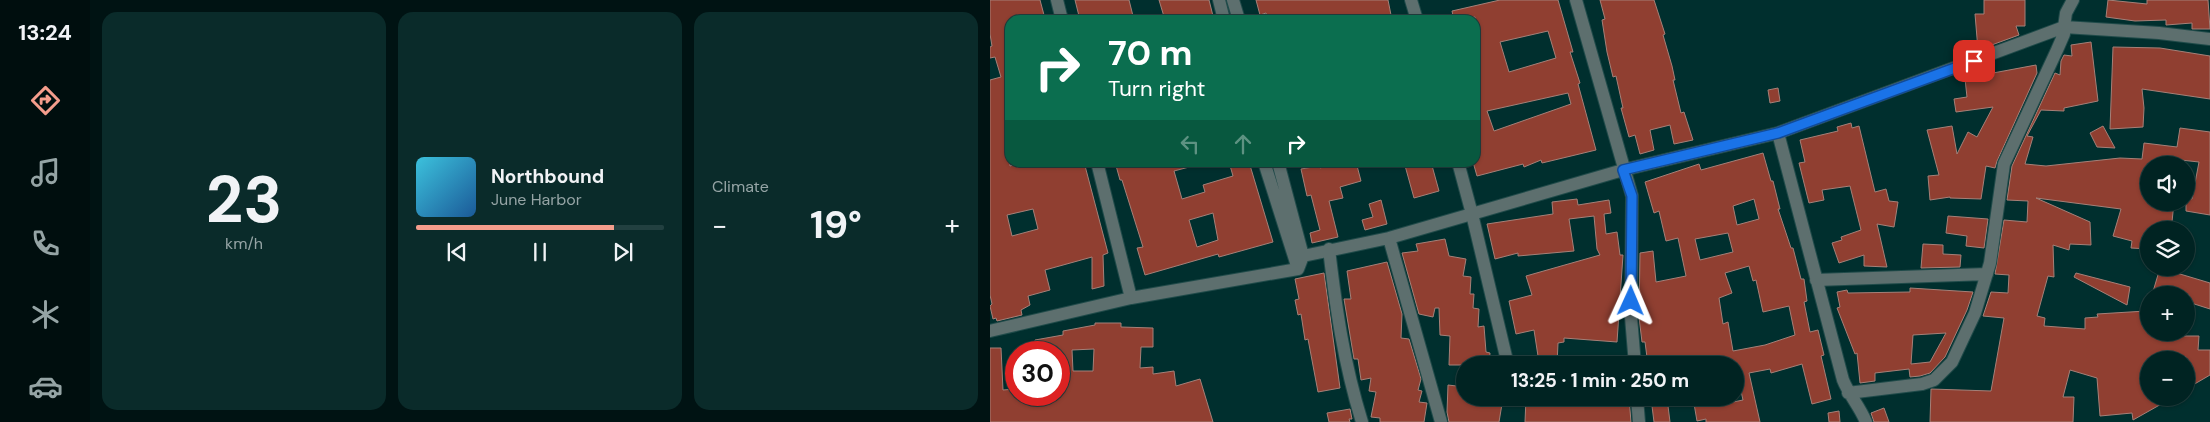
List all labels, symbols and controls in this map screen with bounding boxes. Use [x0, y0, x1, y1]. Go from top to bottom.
text: 13:24 [18, 18, 72, 47]
text: 70 m [1108, 30, 1192, 76]
icon: right [1025, 35, 1090, 100]
pin [1953, 40, 1995, 82]
icon: arrive [1960, 47, 1988, 75]
text: Turn right [1108, 74, 1205, 103]
icon: directions [28, 83, 63, 118]
icon: left [1176, 130, 1204, 158]
icon: ahead [1229, 130, 1257, 158]
icon: right [1282, 130, 1310, 158]
icon: music [28, 155, 63, 190]
map controls [2140, 156, 2195, 406]
button: sound [2140, 156, 2195, 211]
text: 23 [206, 158, 282, 242]
text: Northbound [491, 164, 604, 189]
text: Climate [712, 176, 769, 197]
text: June Harbor [491, 189, 582, 210]
text: 19° [810, 200, 862, 250]
text: − [712, 207, 727, 244]
text: + [945, 207, 960, 244]
button: layers [2140, 221, 2195, 276]
icon: phone [28, 226, 63, 261]
text: km/h [225, 233, 263, 254]
icon: previous [443, 238, 471, 266]
icon: pause [526, 238, 554, 266]
icon: next [609, 238, 637, 266]
position arrow [1604, 274, 1656, 326]
button: + [2140, 286, 2195, 341]
icon: climate [28, 297, 63, 332]
speed limit sign: 30 [1005, 341, 1070, 406]
button: − [2140, 351, 2195, 406]
text: 13:25 · 1 min · 250 m [1511, 368, 1689, 393]
icon: car [28, 369, 63, 404]

